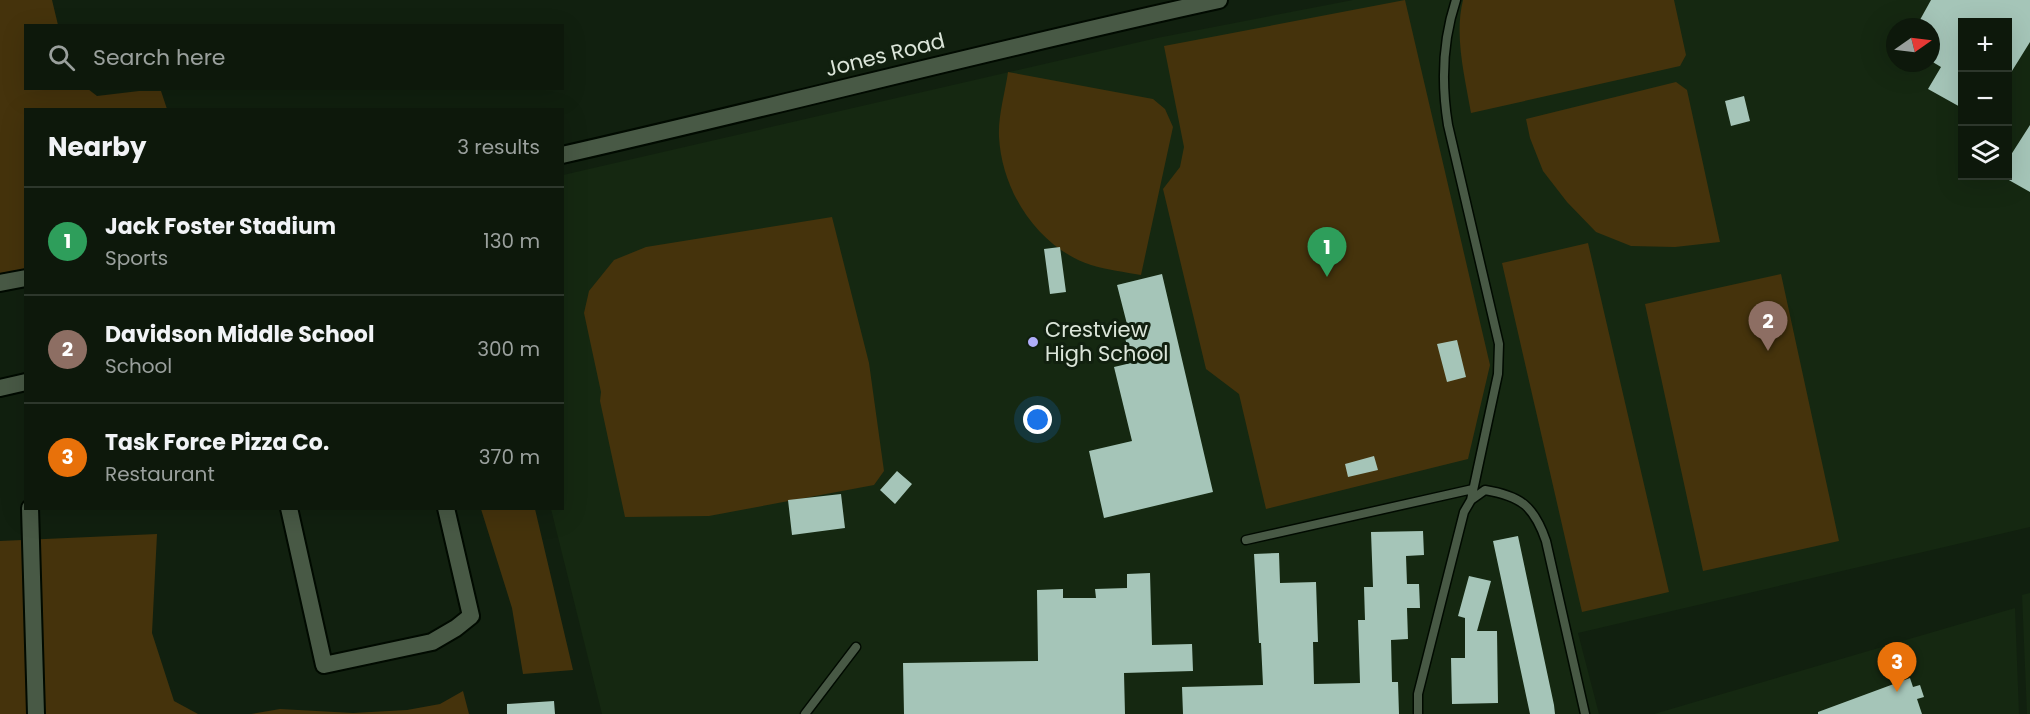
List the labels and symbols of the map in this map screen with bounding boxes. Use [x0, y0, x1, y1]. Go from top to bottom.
north arrow [1886, 18, 1940, 72]
street label: Jones Road [822, 26, 948, 83]
pin: 1 [1308, 228, 1346, 277]
pin: 2 [1748, 302, 1788, 351]
place label: Crestview High School [1045, 315, 1169, 368]
marker: Crestview High School [1026, 335, 1040, 349]
your location [1023, 405, 1052, 434]
pin: 3 [1878, 642, 1916, 692]

